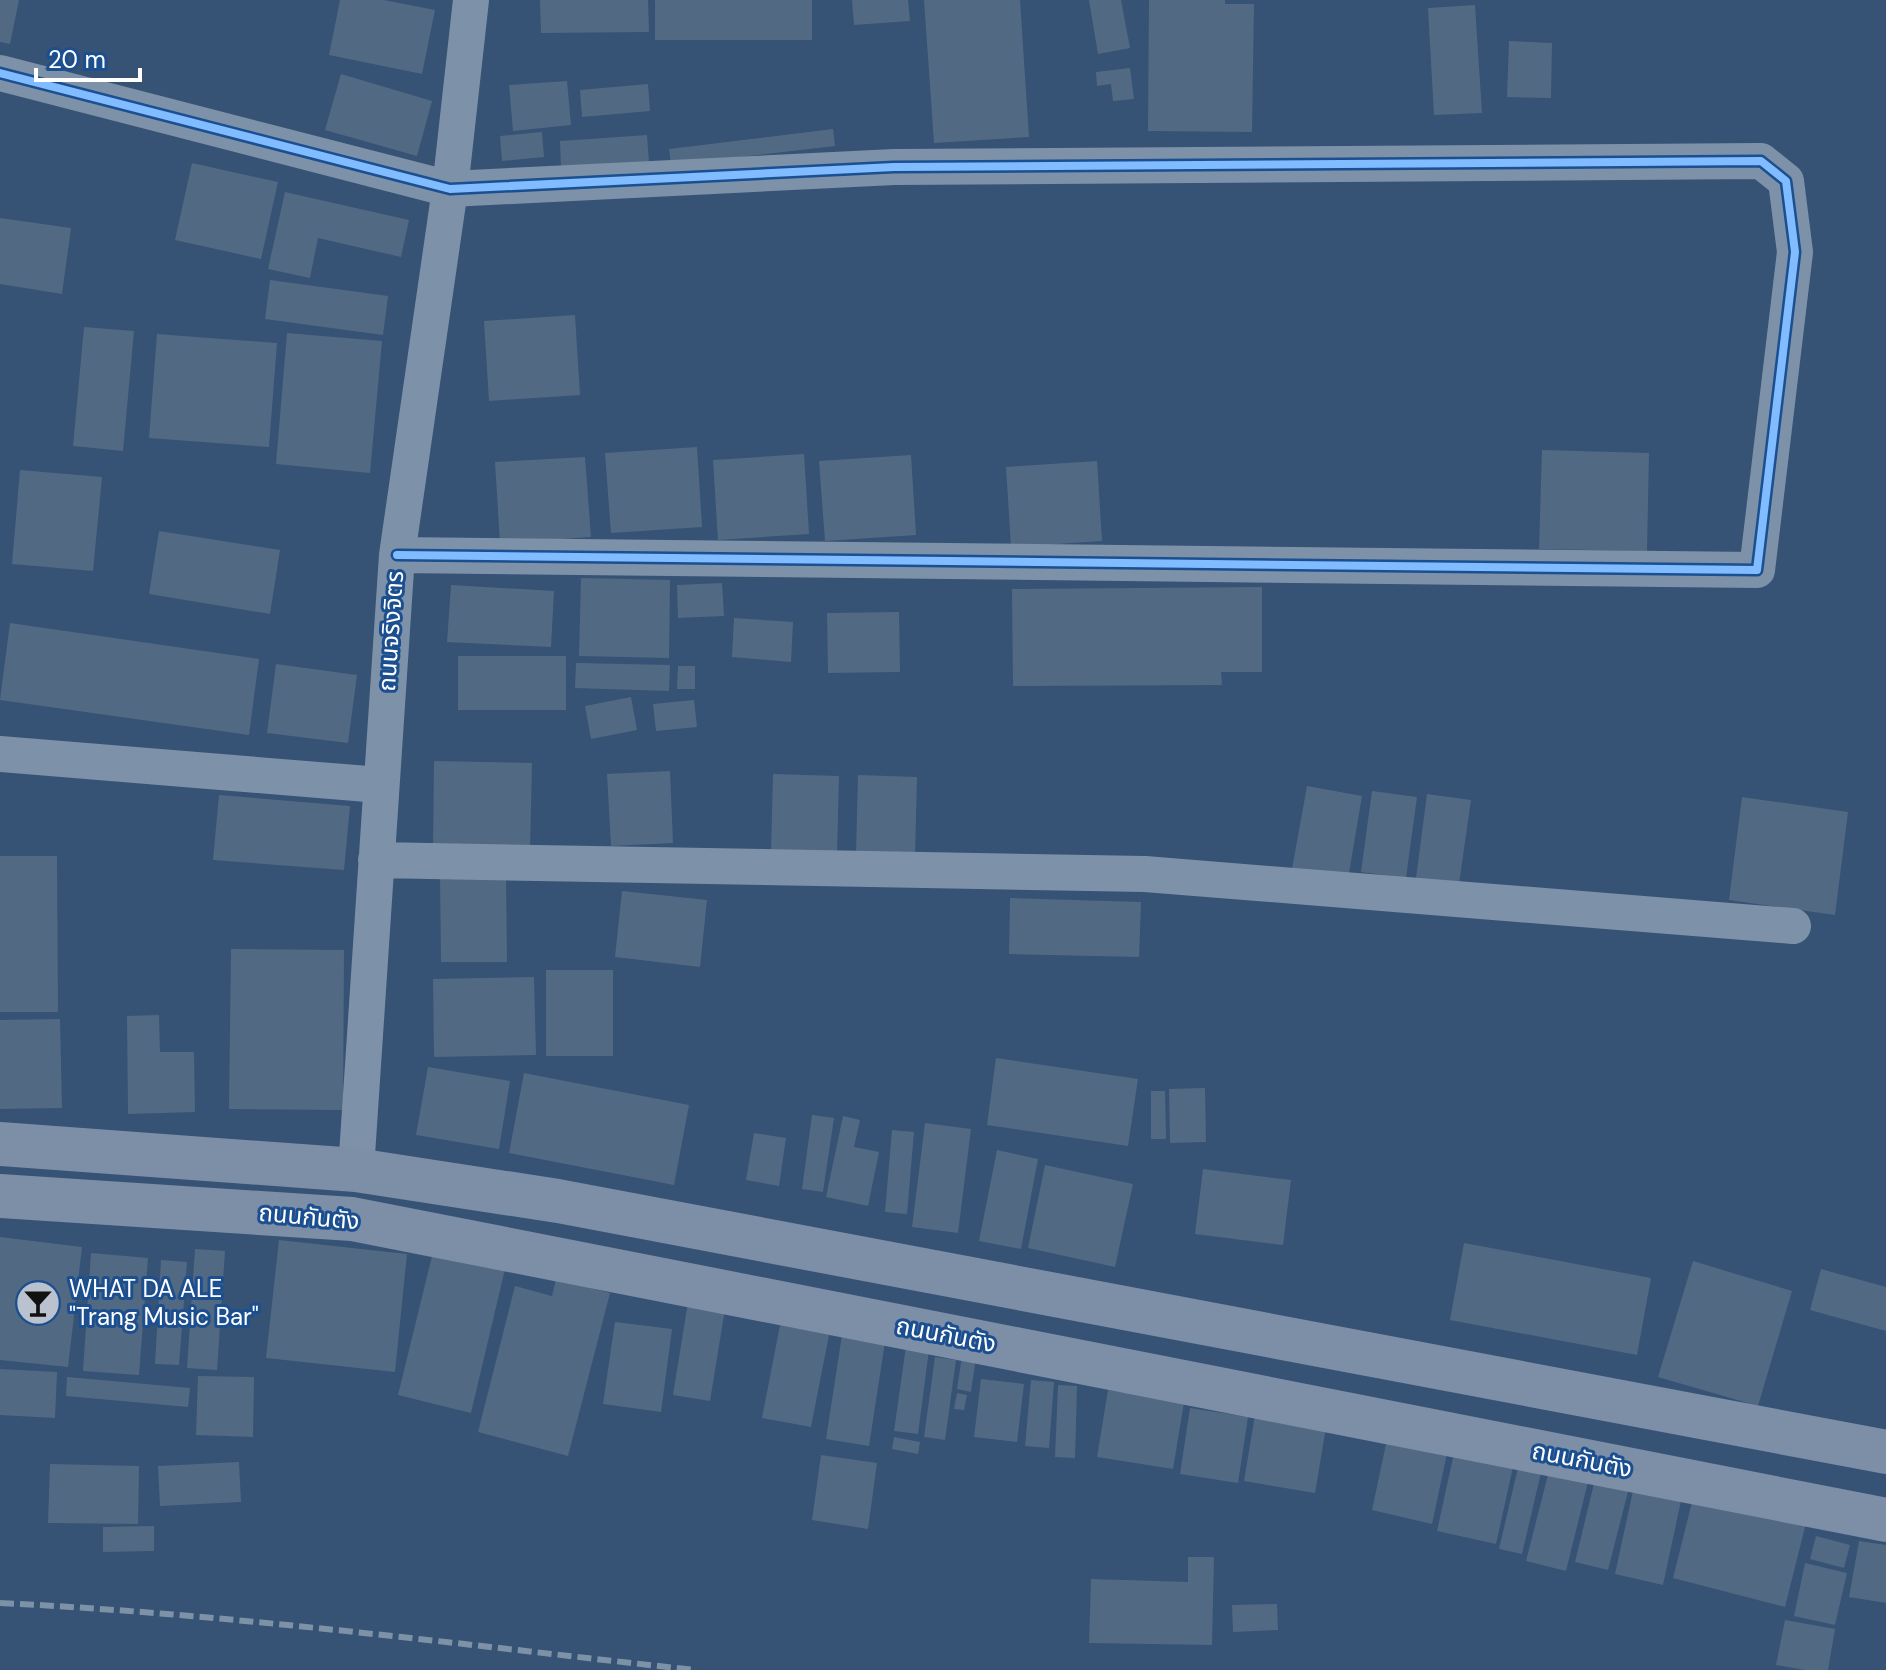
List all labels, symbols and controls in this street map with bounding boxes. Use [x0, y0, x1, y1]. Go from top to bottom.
scale bar [36, 32, 140, 82]
text: 20 m [48, 44, 106, 75]
street label: ถนนจริงจิตร [371, 570, 410, 692]
street label: ถนนกันตัง [257, 1197, 361, 1236]
place label: WHAT DA ALE "Trang Music Bar" [69, 1273, 259, 1332]
bar icon: WHAT DA ALE "Trang Music Bar" [14, 1279, 62, 1327]
street label: ถนนกันตัง [893, 1310, 999, 1359]
street label: ถนนกันตัง [1529, 1435, 1635, 1484]

